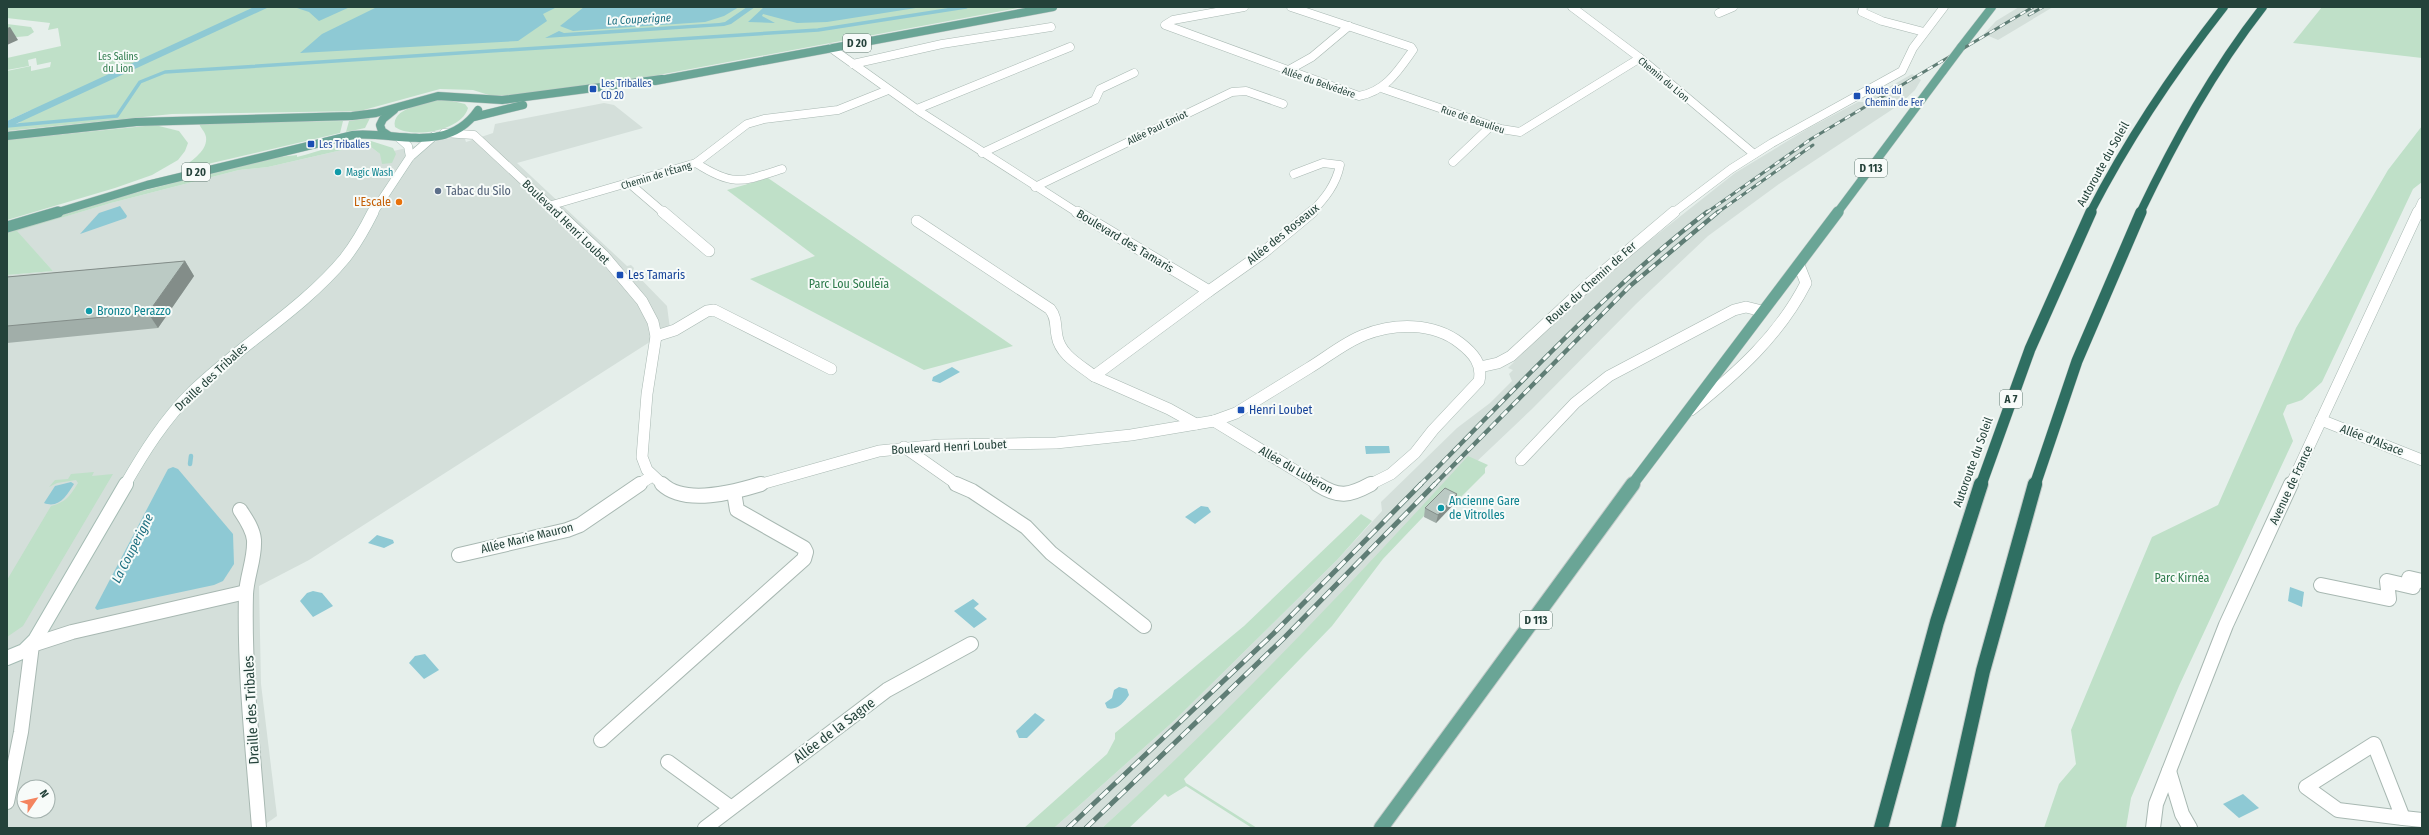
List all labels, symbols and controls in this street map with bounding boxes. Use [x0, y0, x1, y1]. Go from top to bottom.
water label: La Couperigne [607, 11, 671, 28]
road number: D 20 [843, 34, 871, 52]
park label: Les Salins du Lion [98, 51, 138, 75]
street label: Chemin du Lion [1635, 55, 1692, 105]
street label: Allée du Belvédère [1281, 65, 1357, 101]
place label: Les Triballes CD 20 [601, 78, 652, 102]
marker: Les Triballes CD 20 [588, 84, 598, 94]
place label: Route du Chemin de Fer [1865, 85, 1924, 109]
marker: Route du Chemin de Fer [1852, 91, 1862, 101]
street label: Rue de Beaulieu [1439, 103, 1506, 136]
street label: Allée Paul Emiot [1125, 108, 1190, 148]
street label: Autoroute du Soleil [2074, 119, 2132, 209]
marker: Les Triballes [306, 139, 316, 149]
place label: Les Triballes [319, 139, 370, 151]
street label: Chemin de l'Étang [619, 158, 693, 192]
road number: D 113 [1855, 159, 1887, 177]
road number: D 20 [182, 163, 210, 181]
marker: Magic Wash [333, 167, 343, 177]
place label: Magic Wash [346, 167, 393, 179]
street label: Boulevard Henri Loubet [520, 177, 613, 267]
place label: Tabac du Silo [446, 184, 511, 198]
marker: Tabac du Silo [433, 186, 443, 196]
place label: L'Escale [354, 195, 391, 209]
marker: L'Escale [394, 197, 404, 207]
street label: Allée des Roseaux [1244, 200, 1322, 267]
street label: Boulevard des Tamaris [1074, 206, 1176, 276]
street label: Route du Chemin de Fer [1543, 238, 1640, 327]
place label: Les Tamaris [628, 268, 685, 282]
marker: Les Tamaris [615, 270, 625, 280]
park label: Parc Lou Souleïa [809, 277, 889, 291]
place label: Bronzo Perazzo [97, 304, 171, 318]
marker: Bronzo Perazzo [84, 306, 94, 316]
street label: Draille des Tribales [172, 340, 250, 414]
road number: A 7 [2000, 390, 2022, 408]
place label: Henri Loubet [1249, 403, 1313, 417]
marker: Henri Loubet [1236, 405, 1246, 415]
street label: Autoroute du Soleil [1950, 415, 1996, 509]
street label: Allée d'Alsace [2338, 421, 2406, 459]
street label: Boulevard Henri Loubet [891, 437, 1007, 457]
street label: Allée du Lubéron [1257, 443, 1335, 497]
street label: Avenue de France [2267, 443, 2315, 527]
place label: Ancienne Gare de Vitrolles [1449, 494, 1520, 522]
marker: Ancienne Gare de Vitrolles [1436, 503, 1446, 513]
water label: La Couperigne [109, 511, 156, 585]
street label: Allée Marie Mauron [479, 520, 575, 556]
park label: Parc Kirnéa [2155, 571, 2210, 585]
road number: D 113 [1520, 611, 1552, 629]
street label: Draille des Tribales [240, 655, 263, 765]
street label: Allée de la Sagne [790, 694, 879, 767]
north arrow [16, 779, 56, 819]
text: N [37, 787, 51, 800]

